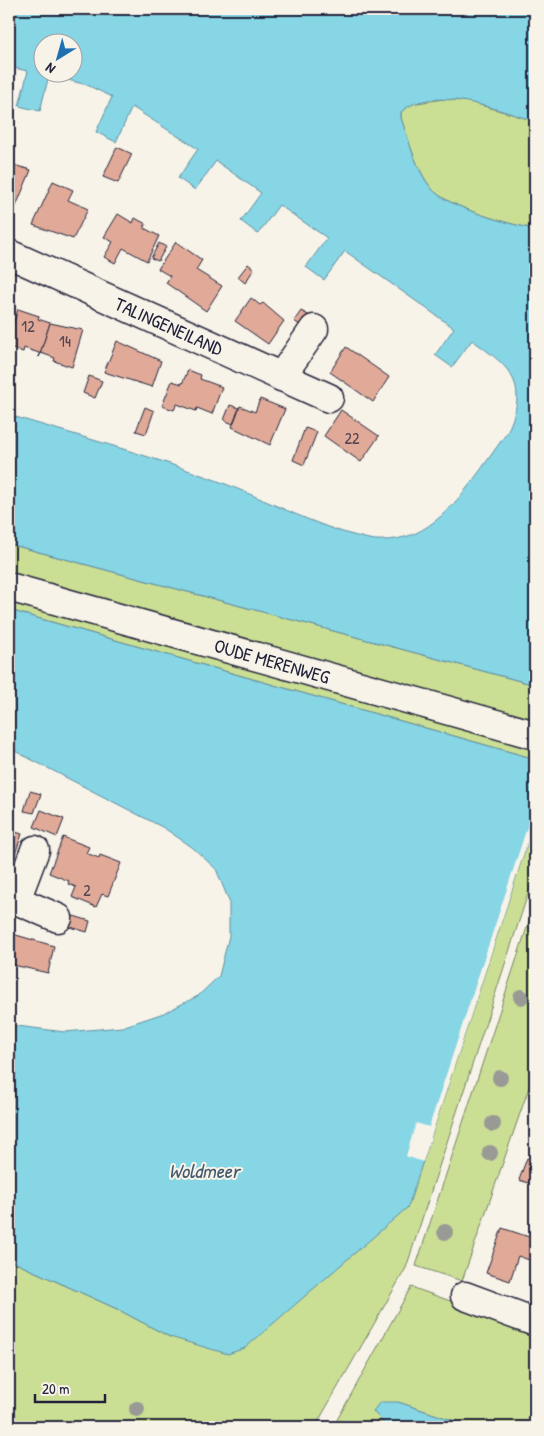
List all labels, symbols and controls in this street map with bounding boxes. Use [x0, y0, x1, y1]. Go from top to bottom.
north arrow [32, 32, 82, 82]
text: N [41, 59, 59, 79]
street label: TALINGENEILAND [111, 291, 227, 361]
house number: 12 [21, 315, 35, 337]
house number: 14 [59, 330, 71, 352]
house number: 22 [345, 427, 360, 449]
street label: OUDE MERENWEG [211, 632, 333, 690]
house number: 2 [83, 879, 91, 901]
water label: Woldmeer [169, 1157, 242, 1184]
scale bar [35, 1371, 105, 1403]
text: 20 m [42, 1378, 69, 1399]

